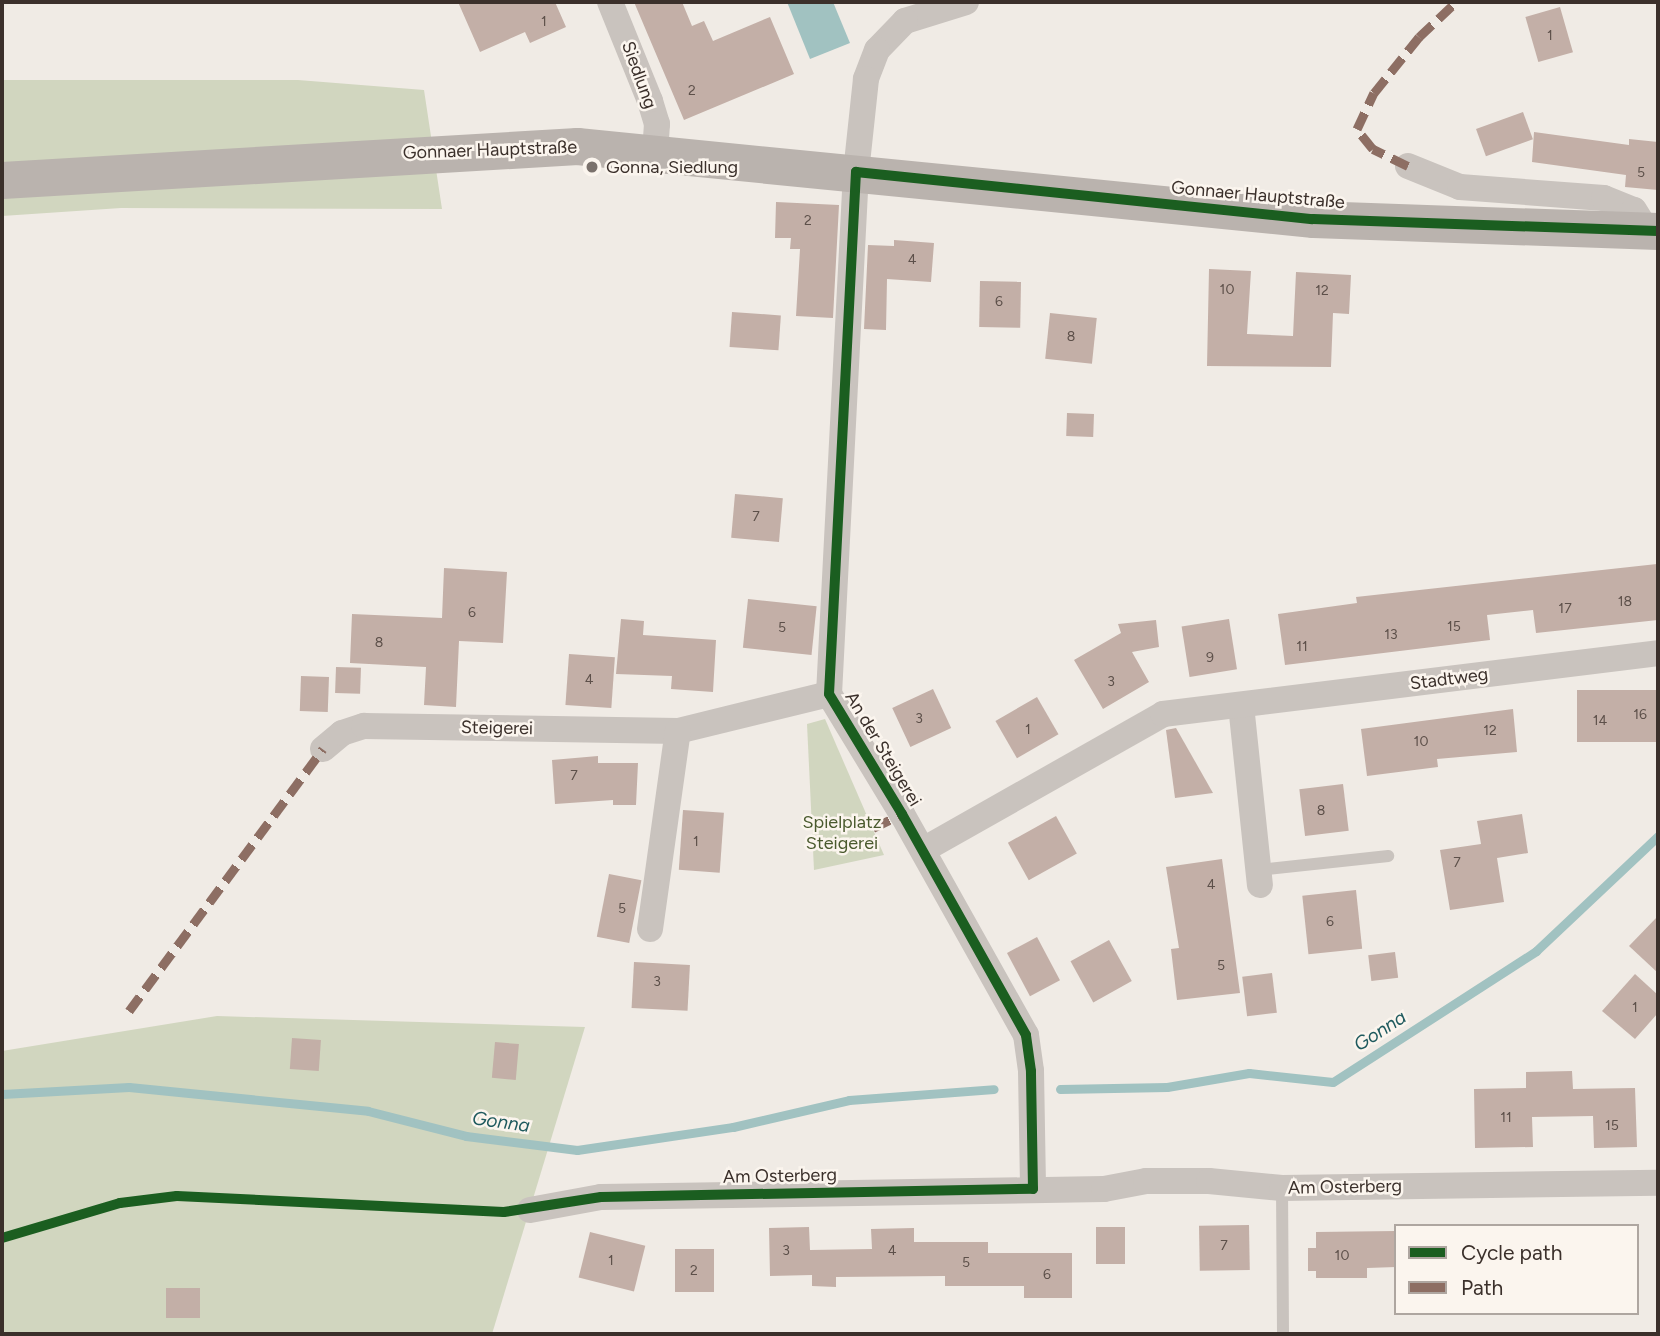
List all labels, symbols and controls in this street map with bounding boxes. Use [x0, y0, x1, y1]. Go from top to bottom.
house number: 1 [541, 14, 547, 30]
house number: 1 [1547, 28, 1553, 44]
street label: Siedlung [617, 38, 661, 112]
house number: 2 [688, 83, 696, 99]
street label: Gonnaer Hauptstraße [402, 136, 578, 164]
place label: Gonna, Siedlung [606, 156, 738, 178]
marker: Gonna, Siedlung [584, 159, 600, 175]
house number: 5 [1637, 165, 1645, 181]
street label: Gonnaer Hauptstraße [1170, 177, 1346, 213]
house number: 2 [804, 213, 812, 229]
house number: 4 [908, 252, 916, 268]
house number: 10 [1220, 282, 1234, 298]
house number: 12 [1315, 283, 1329, 299]
house number: 6 [995, 294, 1003, 310]
house number: 8 [1067, 329, 1075, 345]
house number: 7 [752, 509, 760, 525]
house number: 18 [1618, 594, 1632, 610]
house number: 17 [1558, 601, 1572, 617]
house number: 6 [468, 605, 476, 621]
house number: 15 [1447, 619, 1461, 635]
house number: 5 [778, 620, 786, 636]
house number: 13 [1384, 627, 1398, 643]
house number: 8 [375, 635, 383, 651]
house number: 11 [1296, 639, 1308, 655]
house number: 9 [1206, 650, 1214, 666]
street label: Stadtweg [1409, 663, 1489, 695]
house number: 4 [585, 672, 593, 688]
house number: 3 [1107, 674, 1115, 690]
street label: An der Steigerei [840, 688, 926, 810]
house number: 16 [1633, 707, 1647, 723]
house number: 3 [915, 711, 923, 727]
house number: 14 [1593, 713, 1607, 729]
street label: Steigerei [461, 717, 533, 739]
house number: 1 [1025, 722, 1031, 738]
house number: 12 [1483, 723, 1497, 739]
house number: 10 [1414, 734, 1428, 750]
house number: 7 [570, 768, 578, 784]
house number: 8 [1317, 803, 1325, 819]
park label: Spielplatz Steigerei [802, 812, 882, 854]
house number: 1 [693, 834, 699, 850]
house number: 7 [1453, 855, 1461, 871]
house number: 4 [1207, 877, 1215, 893]
house number: 5 [618, 901, 626, 917]
house number: 6 [1326, 914, 1334, 930]
house number: 5 [1217, 958, 1225, 974]
house number: 3 [653, 974, 661, 990]
house number: 1 [1632, 1000, 1638, 1016]
water label: Gonna [1350, 1006, 1410, 1056]
water label: Gonna [471, 1107, 531, 1137]
house number: 11 [1500, 1110, 1512, 1126]
house number: 15 [1605, 1118, 1619, 1134]
street label: Am Osterberg [723, 1164, 837, 1188]
street label: Am Osterberg [1288, 1175, 1402, 1199]
legend [1394, 1224, 1639, 1315]
house number: 7 [1220, 1238, 1228, 1254]
text: Cycle path [1461, 1240, 1562, 1265]
house number: 3 [782, 1243, 790, 1259]
house number: 4 [888, 1243, 896, 1259]
house number: 10 [1335, 1248, 1349, 1264]
house number: 1 [608, 1253, 614, 1269]
house number: 5 [962, 1255, 970, 1271]
house number: 2 [690, 1263, 698, 1279]
house number: 6 [1043, 1267, 1051, 1283]
text: Path [1461, 1275, 1503, 1300]

